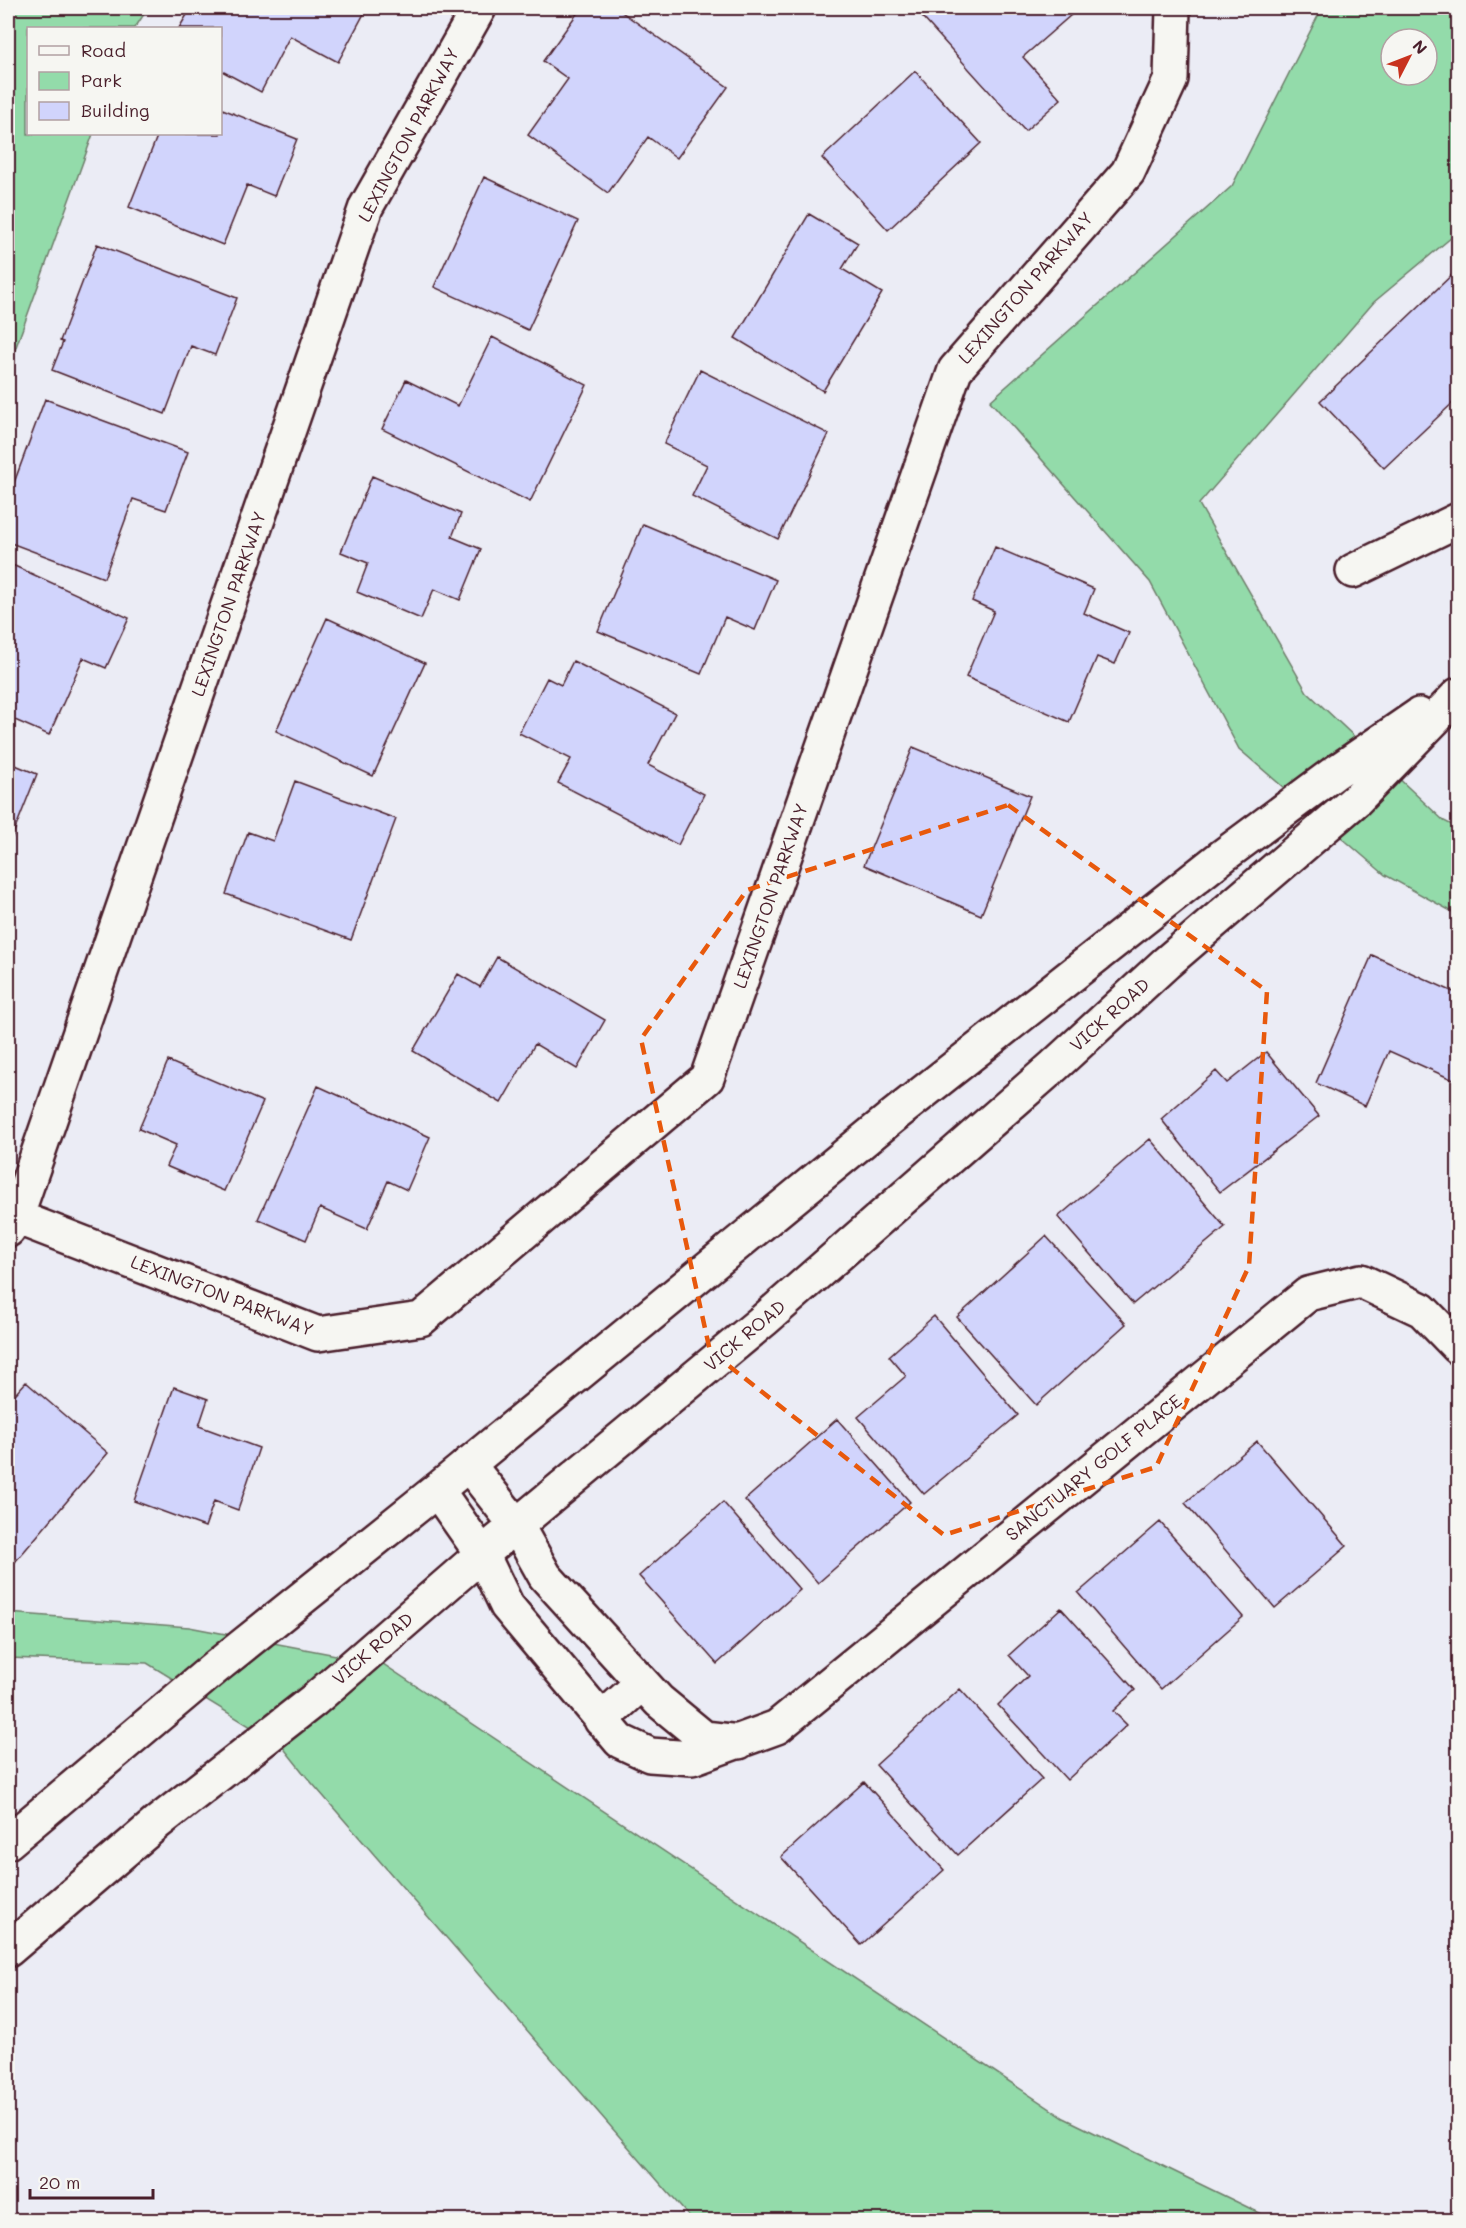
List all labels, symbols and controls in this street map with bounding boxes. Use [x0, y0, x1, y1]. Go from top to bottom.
legend [27, 27, 222, 135]
north arrow [1379, 27, 1439, 87]
text: N [1409, 35, 1432, 58]
text: Road [81, 38, 126, 62]
street label: LEXINGTON PARKWAY [352, 43, 464, 226]
text: Park [81, 68, 122, 92]
text: Building [81, 98, 149, 122]
street label: LEXINGTON PARKWAY [953, 206, 1098, 368]
street label: LEXINGTON PARKWAY [185, 508, 271, 699]
street label: LEXINGTON PARKWAY [727, 800, 813, 991]
street label: VICK ROAD [1064, 972, 1154, 1057]
street label: LEXINGTON PARKWAY [127, 1249, 317, 1341]
street label: VICK ROAD [698, 1294, 790, 1376]
street label: SANCTUARY GOLF PLACE [1000, 1389, 1186, 1546]
street label: VICK ROAD [327, 1607, 418, 1690]
scale bar [30, 2162, 153, 2200]
text: 20 m [39, 2170, 80, 2194]

